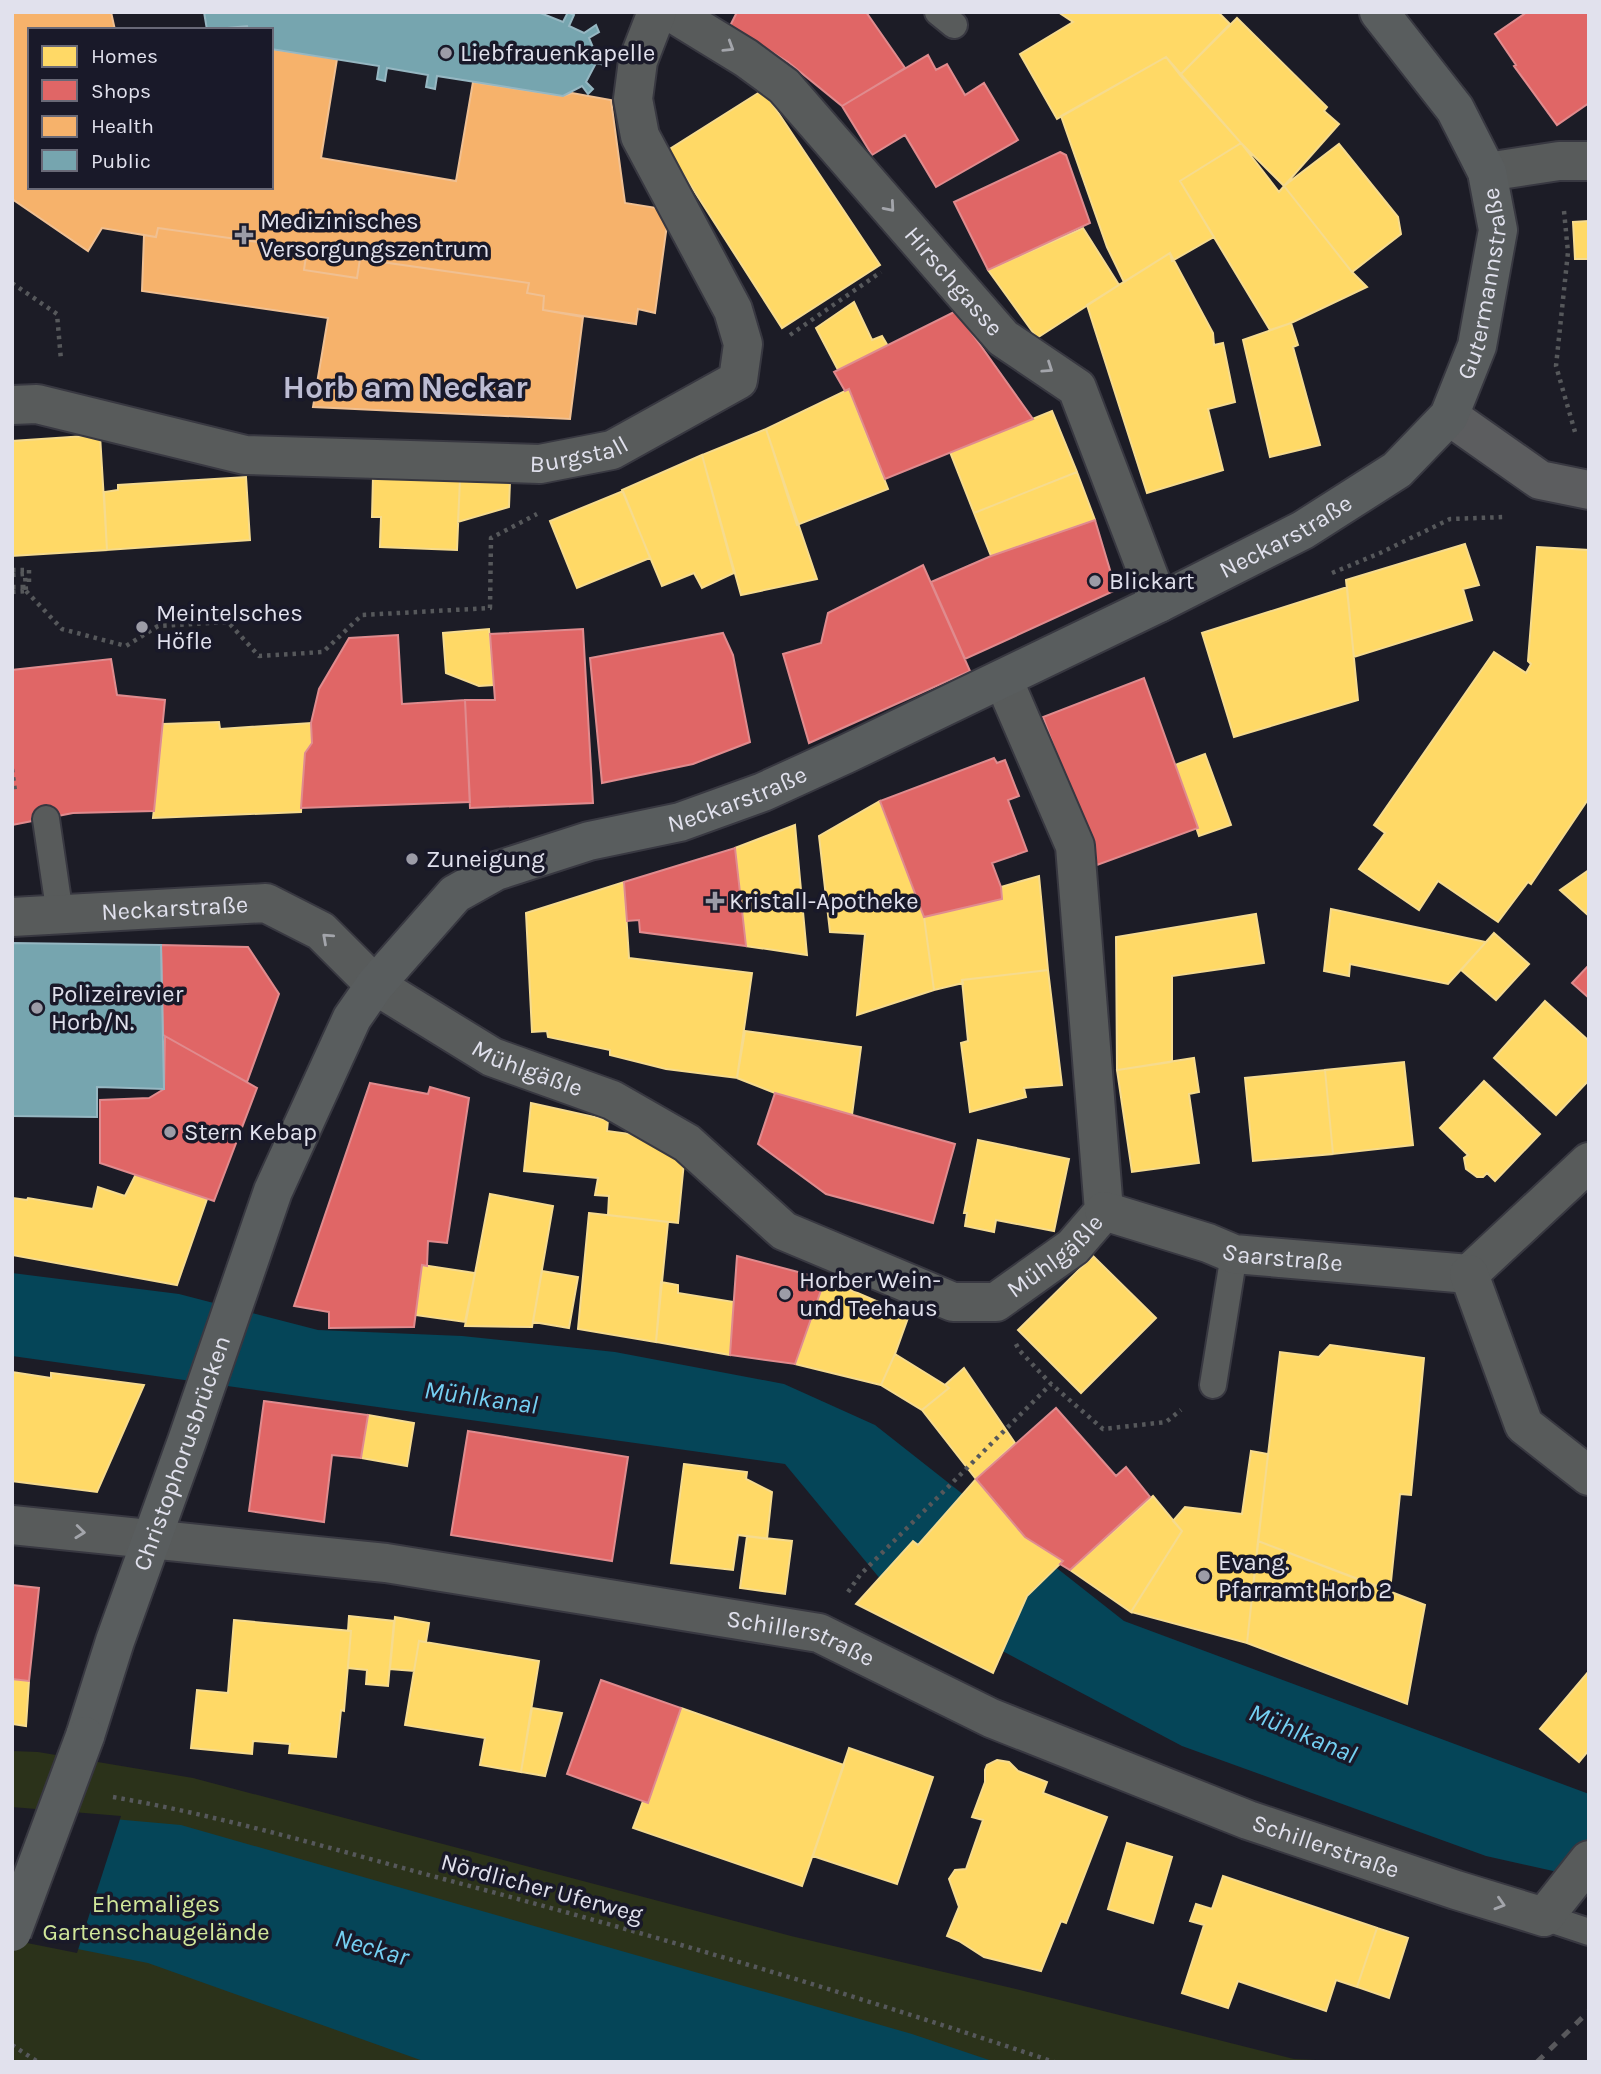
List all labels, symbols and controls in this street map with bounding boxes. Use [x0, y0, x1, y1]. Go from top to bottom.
legend [28, 28, 273, 189]
place label: Liebfrauenkapelle [460, 39, 655, 67]
one-way arrow [722, 39, 735, 52]
text: Homes [91, 44, 158, 68]
marker: Liebfrauenkapelle [438, 45, 454, 61]
text: Shops [91, 79, 151, 103]
text: Health [91, 114, 154, 138]
text: Public [91, 149, 151, 173]
street label: Gutermannstraße [1451, 186, 1512, 384]
one-way arrow [881, 199, 894, 212]
place label: Medizinisches Versorgungszentrum [260, 207, 489, 263]
street label: Hirschgasse [899, 221, 1009, 342]
marker: Medizinisches Versorgungszentrum [234, 225, 254, 245]
one-way arrow [1040, 360, 1053, 372]
district label: Horb am Neckar [282, 369, 528, 406]
street label: Burgstall [529, 430, 633, 478]
street label: Neckarstraße [1215, 488, 1357, 584]
place label: Blickart [1109, 567, 1195, 595]
marker: Blickart [1087, 573, 1103, 589]
place label: Meintelsches Höfle [156, 599, 303, 655]
marker: Meintelsches Höfle [134, 619, 150, 635]
street label: Neckarstraße [665, 760, 811, 838]
place label: Zuneigung [426, 845, 545, 873]
marker: Zuneigung [404, 851, 420, 867]
place label: Kristall-Apotheke [729, 887, 919, 915]
street label: Neckarstraße [100, 890, 249, 926]
marker: Kristall-Apotheke [707, 893, 723, 909]
one-way arrow [322, 933, 335, 946]
place label: Polizeirevier Horb/N. [51, 980, 184, 1036]
marker: Polizeirevier Horb/N. [29, 1000, 45, 1016]
street label: Mühlgäßle [467, 1034, 587, 1102]
place label: Stern Kebap [184, 1118, 317, 1146]
marker: Stern Kebap [162, 1124, 178, 1140]
street label: Mühlgäßle [1001, 1209, 1109, 1304]
street label: Saarstraße [1218, 1237, 1344, 1277]
place label: Horber Wein- und Teehaus [799, 1266, 941, 1322]
marker: Horber Wein- und Teehaus [777, 1286, 793, 1302]
street label: Christophorusbrücken [127, 1332, 236, 1575]
water label: Mühlkanal [422, 1374, 540, 1421]
one-way arrow [75, 1524, 86, 1539]
place label: Evang. Pfarramt Horb 2 [1218, 1548, 1392, 1604]
marker: Evang. Pfarramt Horb 2 [1196, 1568, 1212, 1584]
street label: Schillerstraße [725, 1604, 879, 1672]
water label: Mühlkanal [1244, 1697, 1362, 1770]
street label: Schillerstraße [1249, 1808, 1403, 1884]
street label: Nördlicher Uferweg [438, 1848, 647, 1929]
park label: Ehemaliges Gartenschaugelände [42, 1890, 270, 1946]
one-way arrow [1494, 1895, 1506, 1910]
water label: Neckar [331, 1922, 413, 1973]

